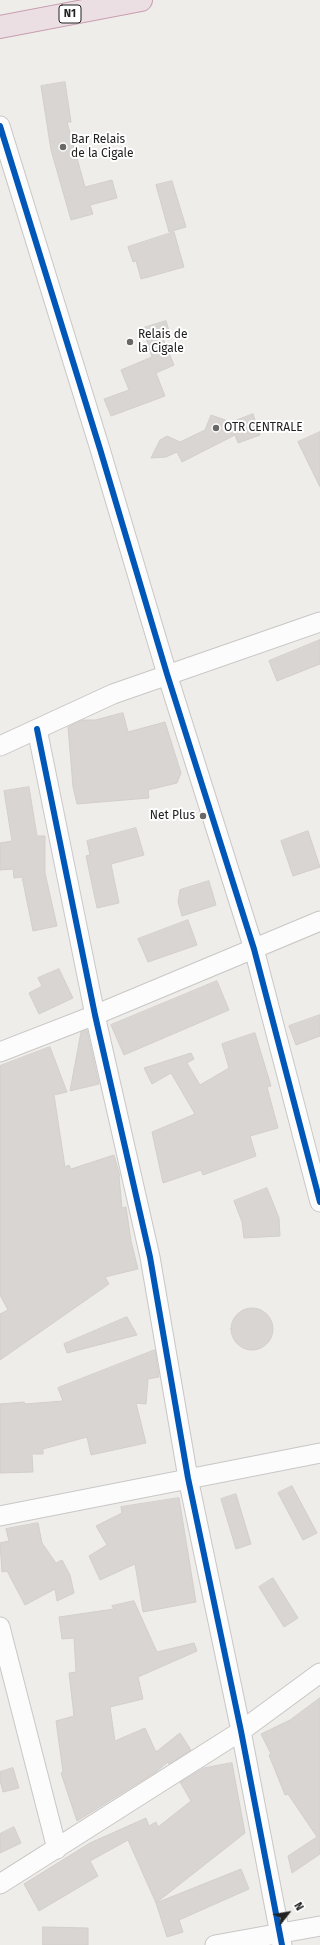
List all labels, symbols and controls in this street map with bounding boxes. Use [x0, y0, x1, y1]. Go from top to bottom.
road number: N1 [59, 5, 81, 23]
place label: Bar Relais de la Cigale [71, 133, 134, 161]
marker: Bar Relais de la Cigale [58, 142, 68, 152]
place label: Relais de la Cigale [138, 328, 187, 356]
marker: Relais de la Cigale [125, 337, 135, 347]
place label: OTR CENTRALE [224, 421, 303, 435]
marker: OTR CENTRALE [211, 423, 221, 433]
place label: Net Plus [150, 809, 195, 823]
marker: Net Plus [198, 811, 208, 821]
north arrow [268, 1893, 308, 1933]
text: N [291, 1900, 306, 1913]

